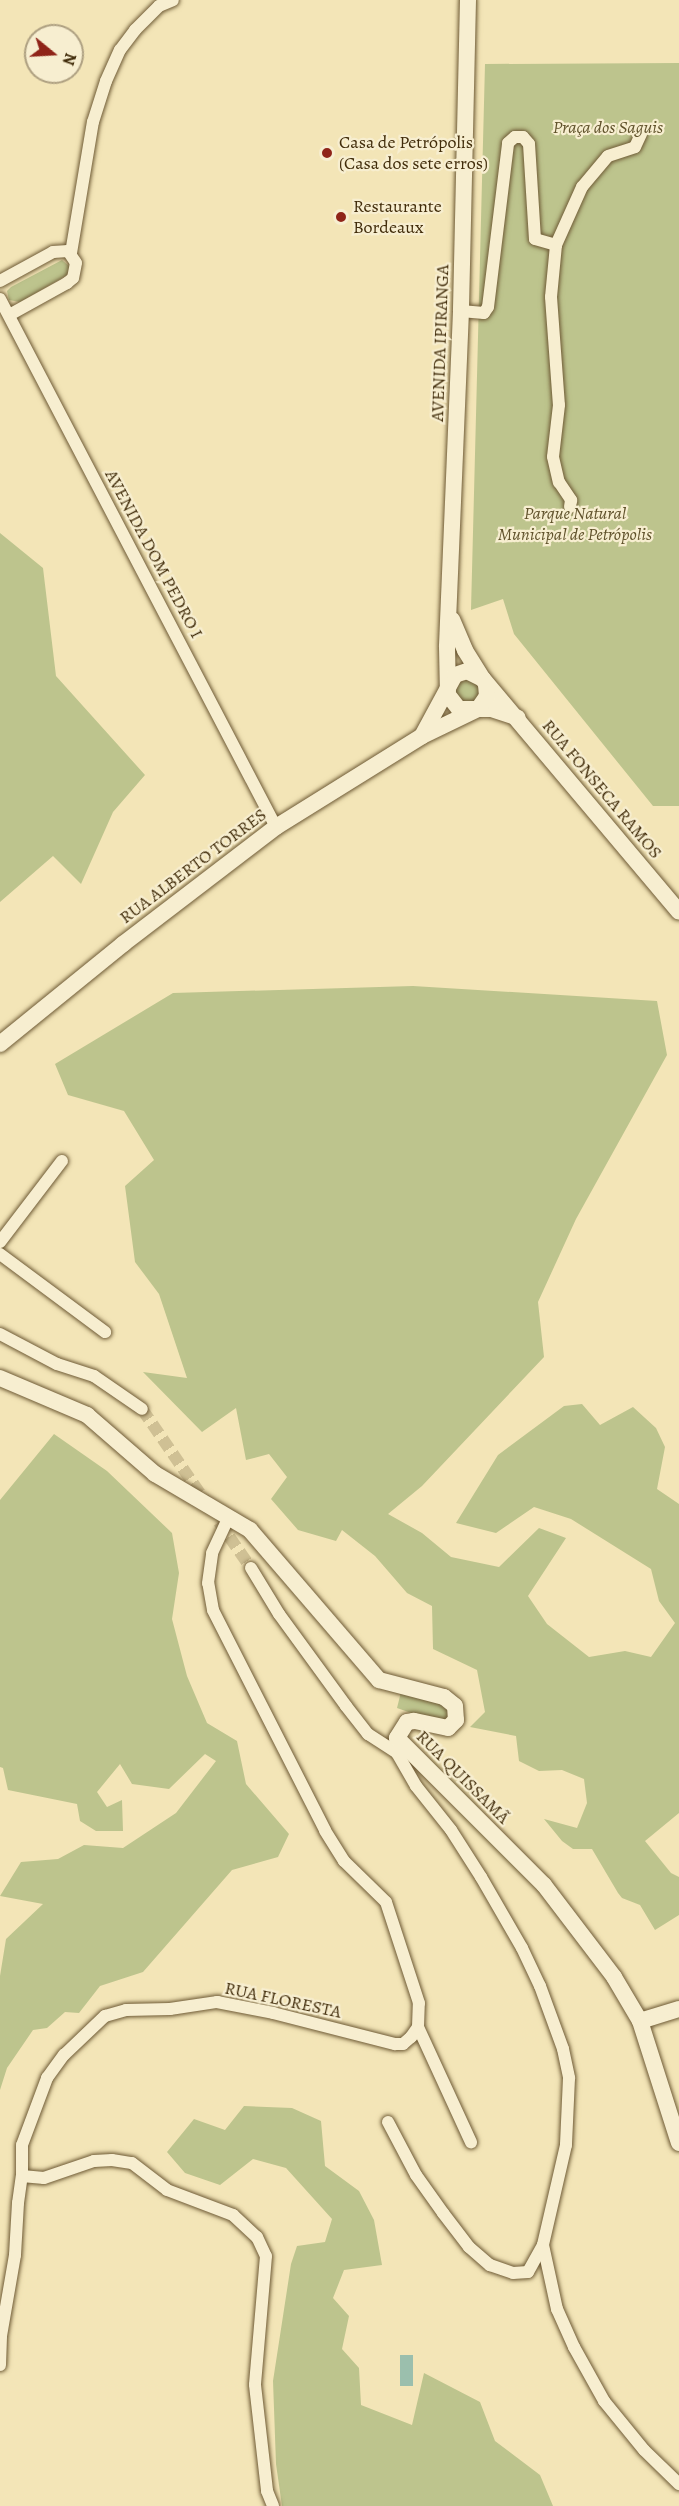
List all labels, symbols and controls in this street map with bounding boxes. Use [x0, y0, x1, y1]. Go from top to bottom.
north arrow [24, 24, 84, 84]
text: N [57, 50, 81, 68]
park label: Praça dos Saguis [553, 116, 663, 138]
place label: Casa de Petrópolis (Casa dos sete erros) [339, 132, 488, 174]
marker: Casa de Petrópolis (Casa dos sete erros) [320, 146, 334, 160]
place label: Restaurante Bordeaux [353, 196, 442, 238]
marker: Restaurante Bordeaux [334, 210, 348, 224]
street label: AVENIDA IPIRANGA [426, 264, 454, 422]
street label: AVENIDA DOM PEDRO I [100, 466, 208, 642]
park label: Parque Natural Municipal de Petrópolis [498, 503, 652, 546]
street label: RUA FONSECA RAMOS [537, 715, 667, 863]
street label: RUA ALBERTO TORRES [115, 804, 271, 928]
street label: RUA QUISSAMÃ [412, 1726, 514, 1828]
street label: RUA FLORESTA [223, 1977, 343, 2023]

